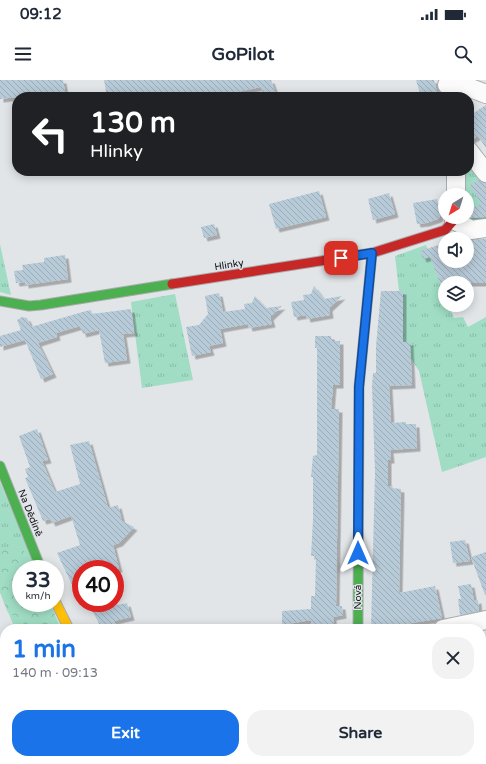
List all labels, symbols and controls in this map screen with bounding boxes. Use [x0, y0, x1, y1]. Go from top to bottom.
text: 09:12 [20, 5, 62, 23]
icon: menu [12, 43, 34, 65]
text: GoPilot [212, 43, 274, 65]
icon: search [452, 43, 474, 65]
text: 130 m [90, 106, 176, 140]
icon: left [24, 108, 76, 160]
text: Hlinky [90, 140, 143, 162]
north arrow [438, 188, 474, 224]
map controls [438, 188, 474, 312]
button: sound [438, 232, 474, 268]
pin [324, 241, 358, 275]
icon: arrive [330, 247, 352, 269]
street label: Hlinky [214, 257, 245, 273]
button: layers [438, 276, 474, 312]
street label: Na Dědině [15, 488, 45, 539]
position arrow [337, 532, 379, 574]
speed limit sign: 40 [72, 560, 124, 612]
text: 33 [25, 569, 51, 593]
street label: Nová [352, 585, 364, 609]
text: km/h [25, 590, 51, 602]
text: 1 min [12, 635, 76, 664]
button: close [432, 637, 474, 679]
text: 140 m · 09:13 [12, 665, 98, 681]
button: Exit [12, 710, 239, 756]
button: Share [247, 710, 474, 756]

